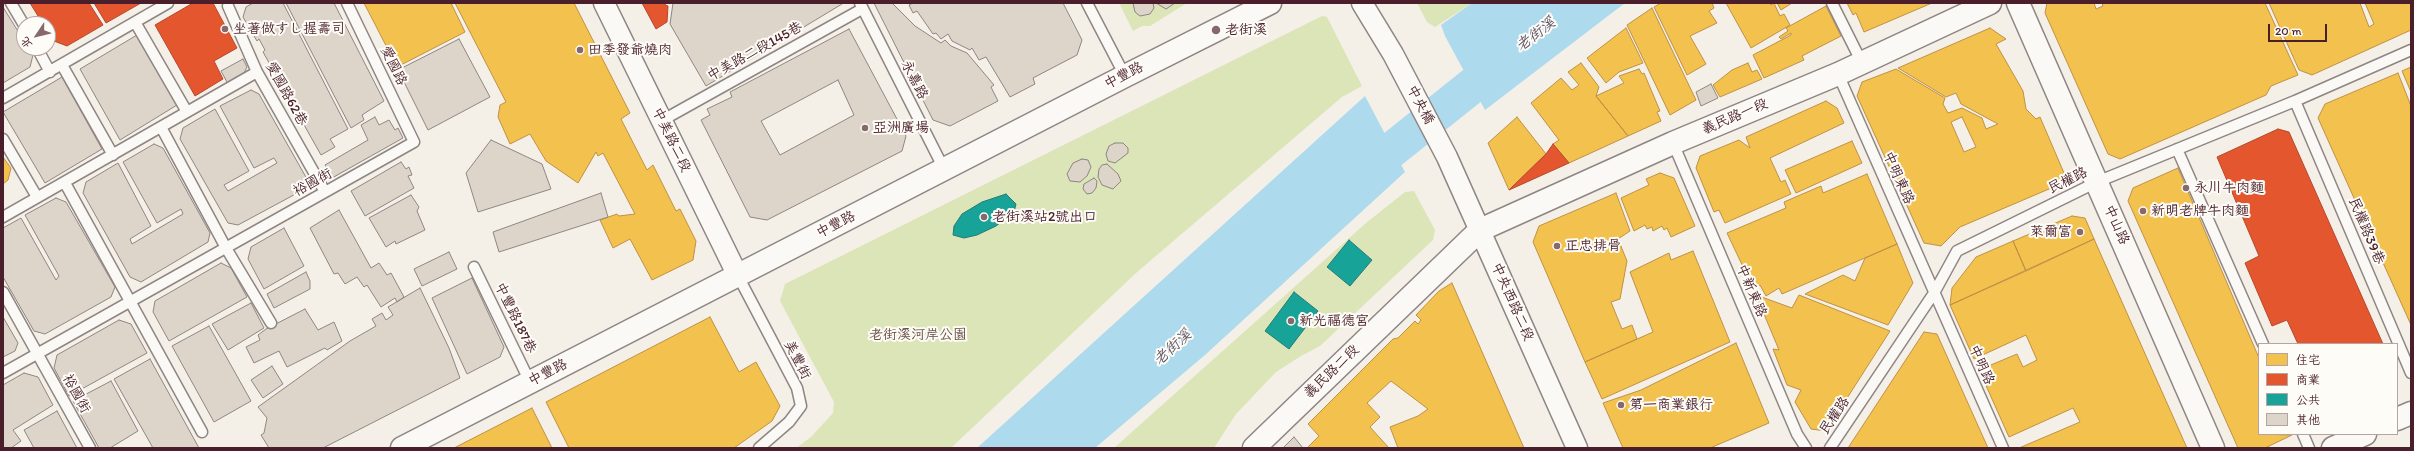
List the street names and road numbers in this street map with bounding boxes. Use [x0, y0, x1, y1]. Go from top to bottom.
street label: 中美路二段145巷 [704, 19, 806, 85]
street label: 愛國路 [376, 43, 410, 89]
street label: 永嘉路 [897, 57, 931, 103]
street label: 愛國路62巷 [261, 59, 311, 129]
street label: 中豐路 [1101, 59, 1147, 93]
street label: 中央橋 [1403, 83, 1437, 127]
street label: 義民路一段 [1700, 96, 1770, 138]
street label: 中美路二段 [648, 105, 694, 175]
street label: 中明東路 [1879, 149, 1917, 207]
street label: 民權路 [2045, 164, 2091, 198]
street label: 裕國街 [291, 165, 335, 201]
street label: 民權路39巷 [2344, 195, 2388, 267]
street label: 中山路 [2100, 202, 2132, 248]
street label: 中豐路 [813, 208, 859, 242]
street label: 中央西路二段 [1487, 260, 1537, 344]
street label: 中新東路 [1732, 262, 1770, 320]
street label: 中豐路187巷 [491, 280, 539, 356]
street label: 美豐街 [780, 337, 814, 383]
street label: 義民路二段 [1301, 342, 1363, 402]
street label: 中明路 [1965, 342, 1997, 388]
street label: 中豐路 [525, 356, 571, 390]
street label: 裕國街 [58, 372, 94, 416]
street label: 民權路 [1816, 394, 1854, 438]

